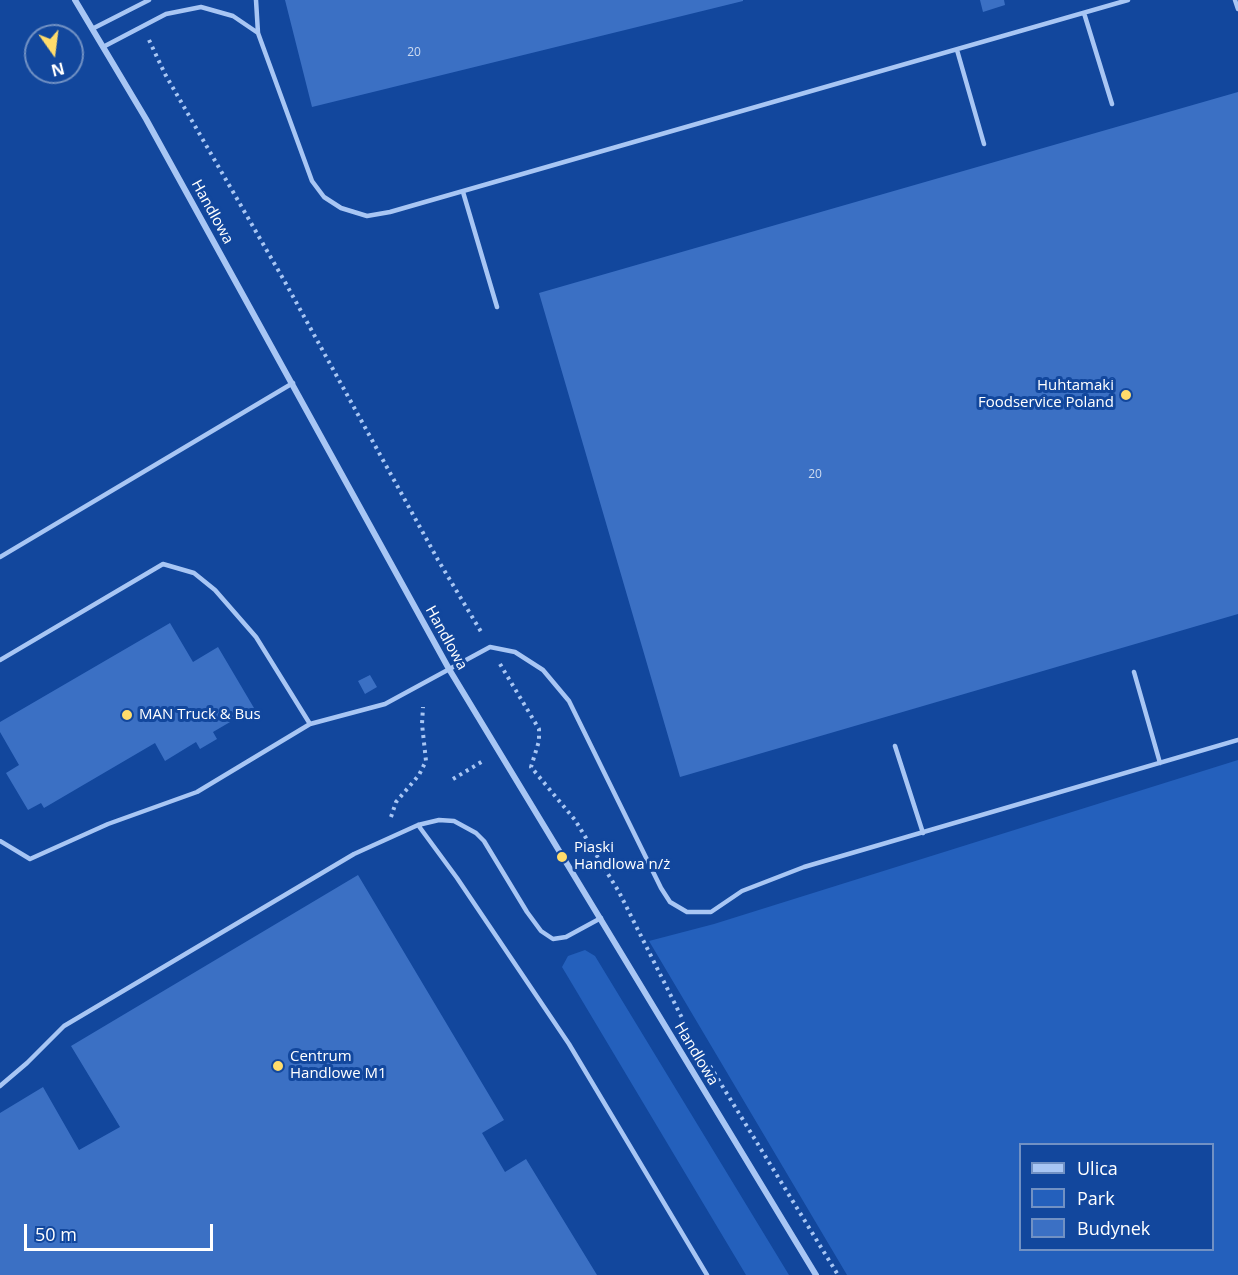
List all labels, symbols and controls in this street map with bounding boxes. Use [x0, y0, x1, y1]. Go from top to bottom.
north arrow [24, 24, 84, 84]
house number: 20 [407, 46, 421, 60]
text: N [49, 57, 67, 82]
street label: Handlowa [187, 177, 237, 247]
place label: Huhtamaki Foodservice Poland [978, 377, 1114, 412]
marker: Huhtamaki Foodservice Poland [1119, 388, 1133, 402]
house number: 20 [808, 468, 822, 482]
street label: Handlowa [421, 603, 471, 673]
place label: MAN Truck & Bus [139, 706, 261, 724]
marker: MAN Truck & Bus [120, 708, 134, 722]
place label: Piaski Handlowa n/ż [574, 839, 670, 874]
marker: Piaski Handlowa n/ż [555, 850, 569, 864]
street label: Handlowa [670, 1019, 722, 1089]
place label: Centrum Handlowe M1 [290, 1048, 387, 1083]
marker: Centrum Handlowe M1 [271, 1059, 285, 1073]
legend [1019, 1143, 1214, 1251]
text: Ulica [1077, 1156, 1118, 1180]
text: Park [1077, 1186, 1115, 1210]
scale bar [27, 1212, 216, 1250]
text: Budynek [1077, 1216, 1150, 1240]
text: 50 m [35, 1222, 77, 1246]

